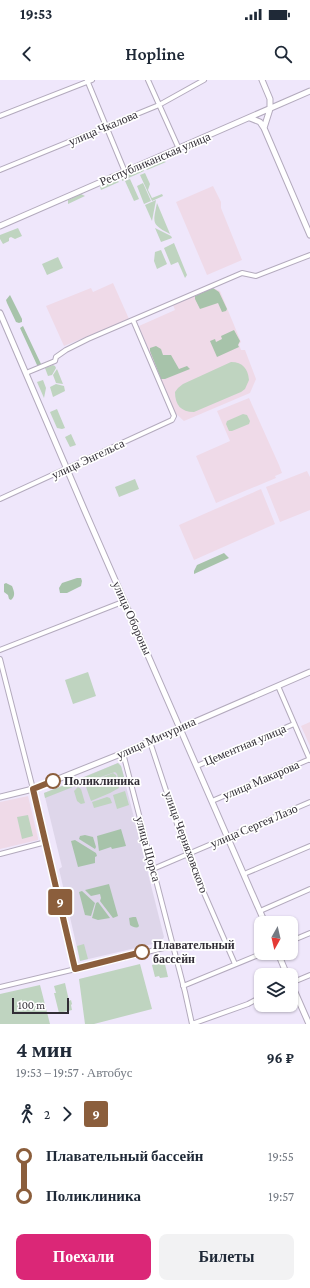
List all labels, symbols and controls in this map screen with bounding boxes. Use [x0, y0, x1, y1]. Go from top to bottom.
text: 19:53 [20, 6, 52, 22]
icon: back [16, 43, 38, 65]
icon: search [272, 43, 294, 65]
text: Hopline [125, 44, 185, 64]
street label: улица Чкалова [66, 107, 140, 149]
street label: Республиканская улица [97, 129, 213, 189]
street label: улица Энгельса [49, 436, 127, 482]
street label: улица Обороны [110, 579, 154, 657]
street label: улица Мичурина [114, 714, 198, 762]
street label: Цементная улица [202, 721, 289, 769]
street label: улица Макарова [221, 757, 302, 802]
marker: Поликлиника [45, 773, 61, 789]
place label: Поликлиника [64, 774, 140, 788]
street label: улица Черняховского [161, 789, 211, 895]
street label: улица Сергея Лазо [208, 801, 300, 851]
street label: улица Щорса [133, 815, 164, 884]
line badge: 9 [47, 889, 73, 915]
text: 9 [56, 894, 64, 910]
north arrow [254, 916, 298, 960]
map controls [254, 916, 298, 1012]
place label: Плавательный бассейн [153, 938, 235, 966]
marker: Плавательный бассейн [134, 944, 150, 960]
button: layers [254, 968, 298, 1012]
scale bar [12, 996, 69, 1015]
text: 100 m [18, 999, 45, 1011]
text: 4 мин [16, 1037, 72, 1062]
text: 96 ₽ [266, 1050, 294, 1066]
text: 19:53 – 19:57 · Автобус [16, 1065, 132, 1080]
icon: walk [16, 1103, 38, 1125]
icon: forward [56, 1103, 78, 1125]
text: 9 [92, 1106, 100, 1122]
text: 2 [44, 1107, 50, 1122]
text: Плавательный бассейн [46, 1148, 204, 1164]
text: 19:55 [268, 1149, 294, 1164]
text: Поликлиника [46, 1188, 141, 1204]
text: 19:57 [268, 1189, 294, 1204]
button: Поехали [16, 1234, 151, 1280]
button: Билеты [159, 1234, 294, 1280]

